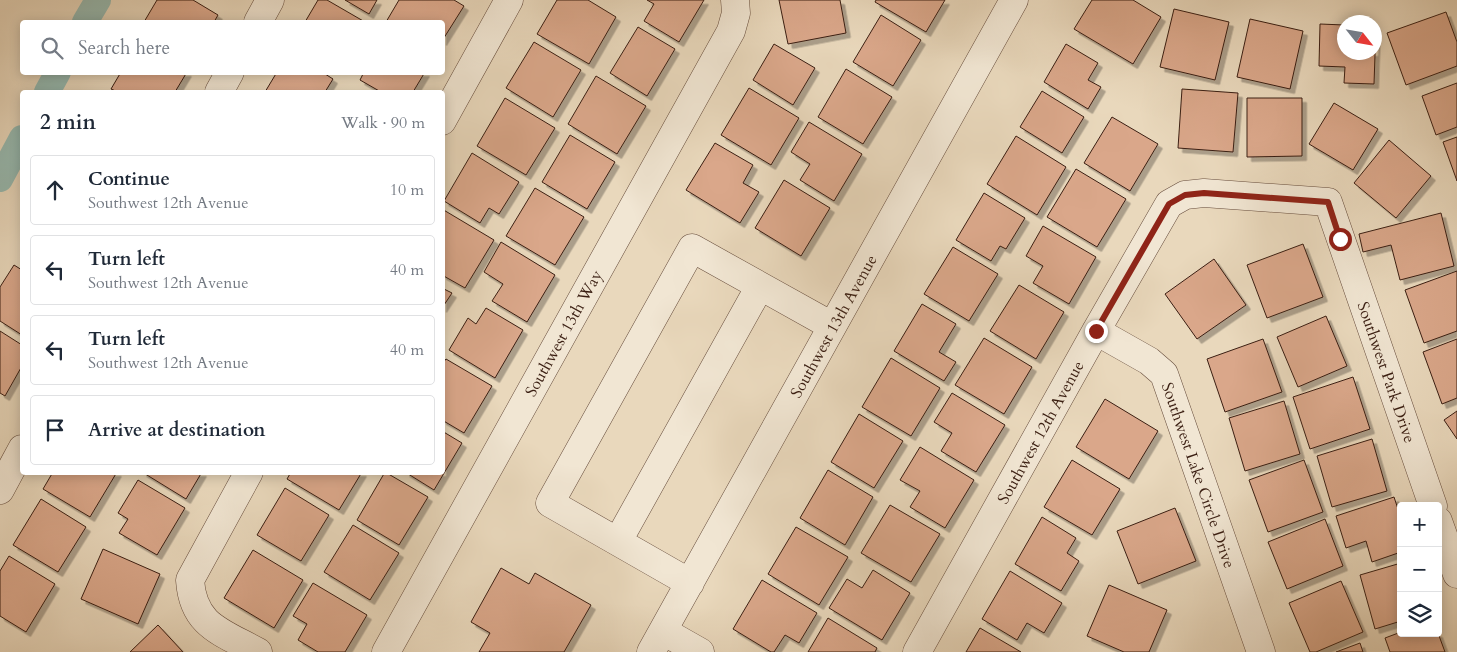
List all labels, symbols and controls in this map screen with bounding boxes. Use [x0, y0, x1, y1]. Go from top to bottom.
north arrow [1337, 15, 1382, 60]
search box [20, 20, 445, 75]
icon: search [38, 34, 66, 62]
text: Search here [78, 35, 170, 61]
text: 2 min [40, 108, 96, 137]
text: Walk · 90 m [341, 112, 425, 134]
text: Continue [88, 166, 170, 192]
icon: ahead [41, 176, 69, 204]
text: 10 m [390, 179, 424, 201]
text: Southwest 12th Avenue [88, 192, 248, 214]
route start [1329, 228, 1352, 251]
text: Turn left [88, 246, 165, 272]
street label: Southwest 13th Avenue [785, 251, 882, 402]
icon: left [41, 256, 69, 284]
text: 40 m [390, 259, 424, 281]
street label: Southwest 13th Way [520, 266, 608, 401]
text: Southwest 12th Avenue [88, 272, 248, 294]
street label: Southwest Park Drive [1352, 299, 1421, 446]
route end [1085, 320, 1108, 343]
text: Turn left [88, 326, 165, 352]
icon: left [41, 336, 69, 364]
text: 40 m [390, 339, 424, 361]
text: Southwest 12th Avenue [88, 352, 248, 374]
street label: Southwest 12th Avenue [992, 357, 1089, 508]
street label: Southwest Lake Circle Drive [1156, 380, 1240, 571]
icon: arrive [41, 416, 69, 444]
text: Arrive at destination [88, 417, 265, 443]
map controls [1397, 502, 1442, 637]
button: + [1397, 502, 1442, 547]
button: − [1397, 547, 1442, 592]
button: layers [1397, 592, 1442, 637]

